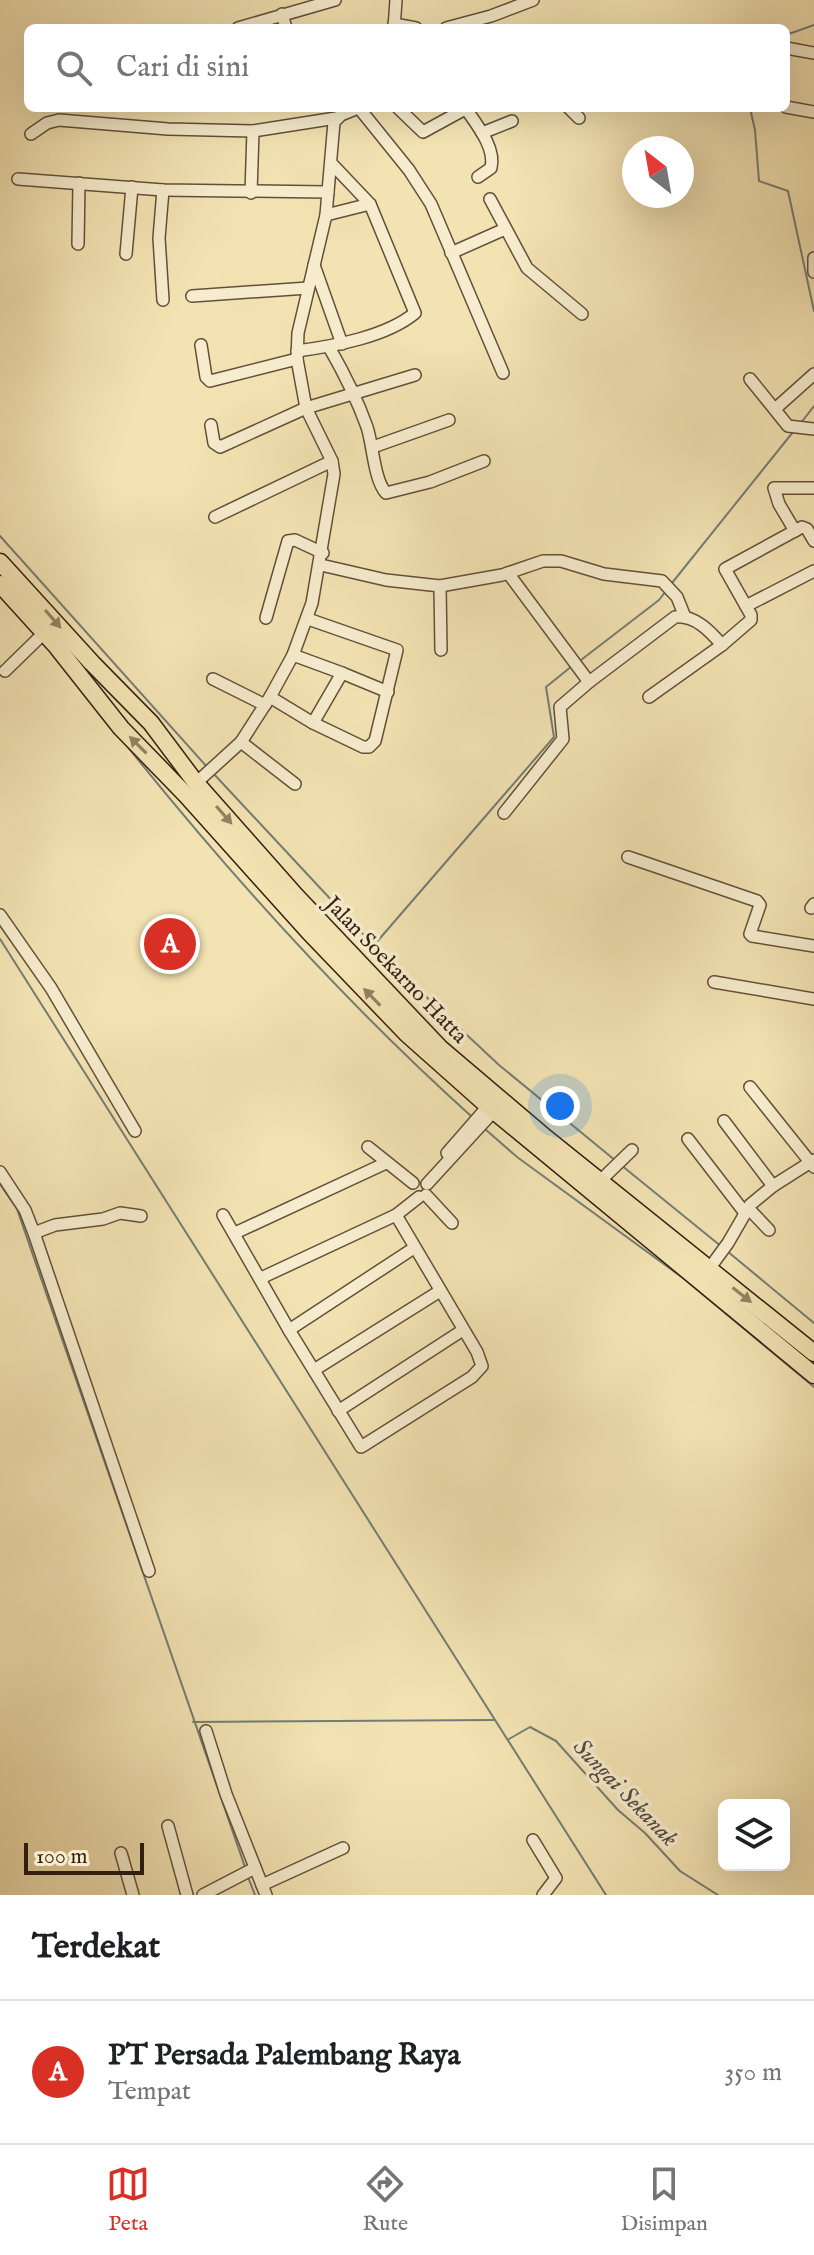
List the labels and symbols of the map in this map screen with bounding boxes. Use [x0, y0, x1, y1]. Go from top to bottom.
north arrow [622, 136, 694, 208]
one-way arrow [44, 609, 61, 629]
one-way arrow [129, 736, 148, 755]
one-way arrow [215, 804, 232, 824]
street label: Jalan Soekarno Hatta [316, 889, 473, 1050]
pin: A [144, 914, 196, 974]
one-way arrow [363, 988, 381, 1007]
your location [540, 1086, 580, 1126]
one-way arrow [732, 1287, 752, 1303]
water label: Sungai Sekanak [566, 1732, 684, 1854]
scale bar [24, 1839, 144, 1875]

